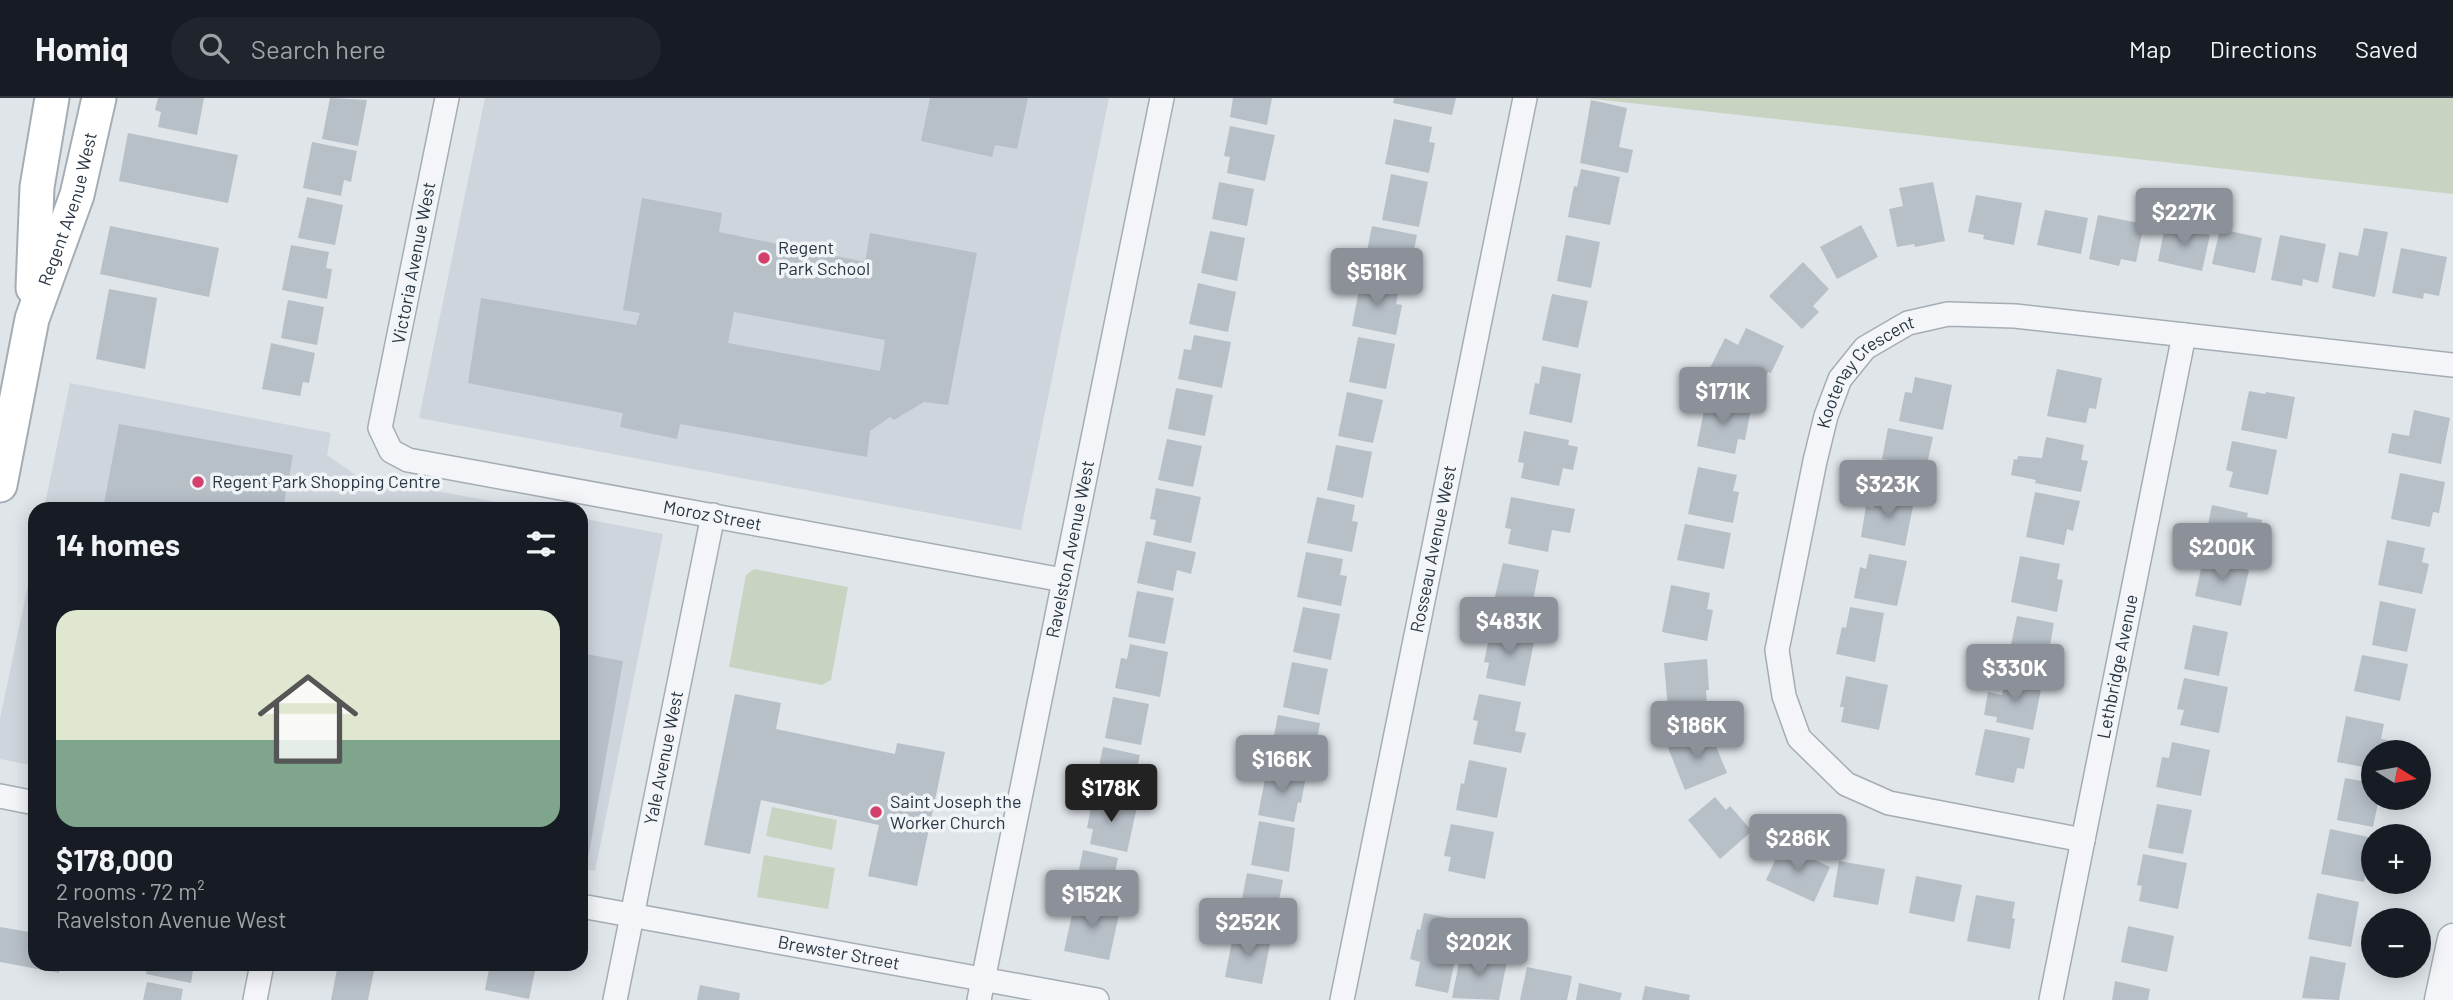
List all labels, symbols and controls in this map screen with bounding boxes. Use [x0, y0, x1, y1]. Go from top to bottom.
search box [171, 17, 661, 80]
text: Homiq [35, 28, 129, 68]
icon: search [195, 29, 233, 67]
text: Search here [251, 33, 386, 64]
text: Map [2129, 34, 2172, 63]
text: Directions [2210, 34, 2317, 63]
text: Saved [2355, 34, 2418, 63]
street label: Regent Avenue West [33, 130, 101, 289]
street label: Victoria Avenue West [386, 180, 440, 346]
pin: $227K [2135, 188, 2233, 248]
text: $227K [2152, 197, 2216, 225]
place label: Regent Park School [778, 236, 870, 279]
pin: $518K [1328, 248, 1426, 308]
marker: Regent Park School [756, 250, 772, 266]
text: $518K [1347, 257, 1407, 285]
street label: Kootenay Crescent [1811, 310, 1916, 430]
pin: $171K [1674, 368, 1772, 427]
text: $171K [1695, 376, 1751, 404]
street label: Ravelston Avenue West [1041, 458, 1098, 640]
pin: $323K [1839, 460, 1937, 520]
street label: Rosseau Avenue West [1405, 463, 1460, 635]
text: $323K [1856, 469, 1920, 497]
place label: Regent Park Shopping Centre [212, 470, 441, 492]
marker: Regent Park Shopping Centre [190, 474, 206, 490]
street label: Moroz Street [662, 495, 764, 535]
pin: $200K [2173, 524, 2271, 583]
icon: filters [522, 525, 560, 563]
text: 14 homes [56, 526, 180, 562]
text: $200K [2189, 532, 2255, 560]
street label: Lethbridge Avenue [2092, 592, 2142, 741]
pin: $483K [1460, 598, 1558, 657]
text: $483K [1476, 606, 1542, 634]
pin: $330K [1966, 644, 2064, 704]
text: $330K [1982, 653, 2048, 681]
icon: home [245, 656, 371, 782]
street label: Yale Avenue West [639, 689, 687, 827]
pin: $186K [1648, 702, 1746, 761]
text: $186K [1667, 710, 1727, 738]
pin: $166K [1233, 736, 1331, 795]
north arrow [2361, 740, 2431, 810]
map controls [2361, 740, 2431, 978]
text: $166K [1252, 744, 1312, 772]
pin: $178K [1062, 764, 1160, 824]
text: $178K [1081, 773, 1141, 801]
place label: Saint Joseph the Worker Church [890, 790, 1022, 833]
marker: Saint Joseph the Worker Church [868, 804, 884, 820]
pin: $286K [1749, 814, 1847, 874]
text: $286K [1765, 823, 1831, 851]
button: + [2361, 824, 2431, 894]
text: $178,000 [56, 841, 173, 877]
pin: $152K [1043, 870, 1141, 930]
text: 2 rooms · 72 m² [56, 877, 205, 905]
text: $152K [1062, 879, 1122, 907]
pin: $252K [1199, 898, 1297, 958]
text: Ravelston Avenue West [56, 905, 287, 933]
text: $252K [1215, 907, 1281, 935]
button: − [2361, 908, 2431, 978]
pin: $202K [1430, 918, 1528, 978]
text: $202K [1446, 927, 1512, 955]
street label: Brewster Street [776, 930, 902, 974]

